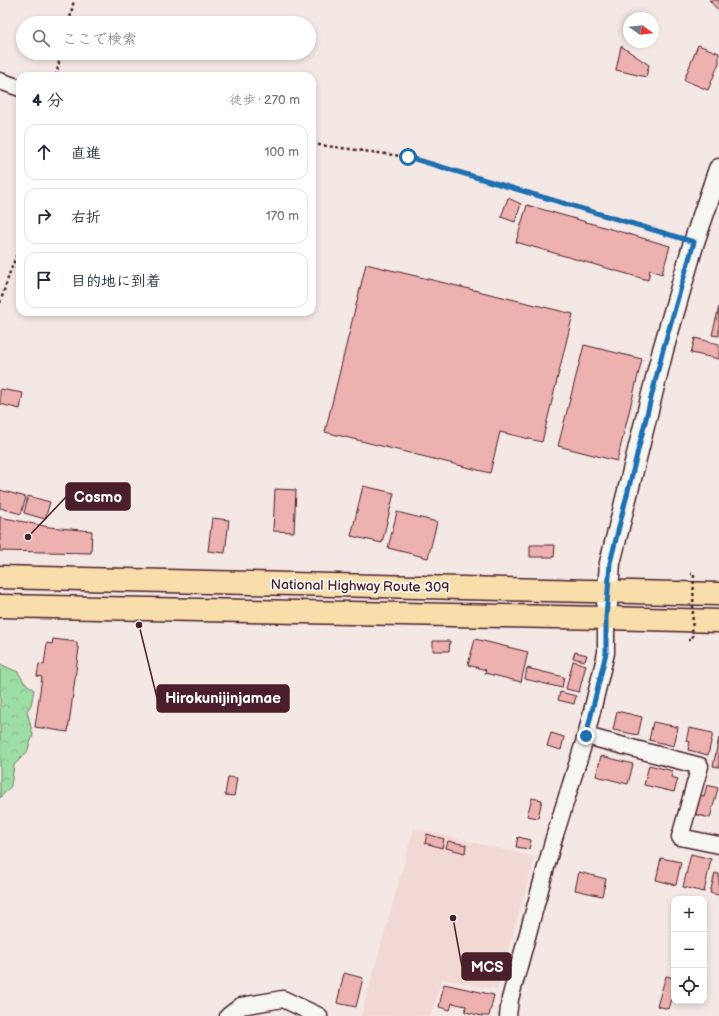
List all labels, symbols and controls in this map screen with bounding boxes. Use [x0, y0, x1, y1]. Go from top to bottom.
north arrow [623, 12, 659, 48]
search box [16, 16, 316, 60]
icon: search [30, 27, 52, 49]
text: ここで検索 [62, 30, 137, 49]
text: 4 分 [32, 91, 64, 111]
text: 徒歩 · 270 m [230, 92, 300, 108]
icon: ahead [33, 141, 55, 163]
text: 直進 [71, 144, 101, 163]
text: 100 m [264, 144, 299, 160]
route start [399, 148, 417, 166]
icon: right [33, 205, 55, 227]
text: 右折 [71, 208, 101, 227]
text: 170 m [266, 208, 299, 224]
icon: arrive [33, 269, 55, 291]
text: 目的地に到着 [71, 272, 161, 291]
callout: Cosmo [66, 483, 130, 510]
text: Cosmo [74, 488, 122, 507]
street label: National Highway Route 309 [270, 576, 450, 596]
callout: Hirokunijinjamae [157, 685, 289, 712]
text: Hirokunijinjamae [165, 689, 281, 708]
route end [577, 727, 595, 745]
map controls [671, 896, 707, 1004]
button: + [671, 896, 707, 932]
button: − [671, 932, 707, 968]
callout: MCS [462, 953, 511, 980]
text: MCS [471, 958, 503, 977]
button: locate [671, 968, 707, 1004]

